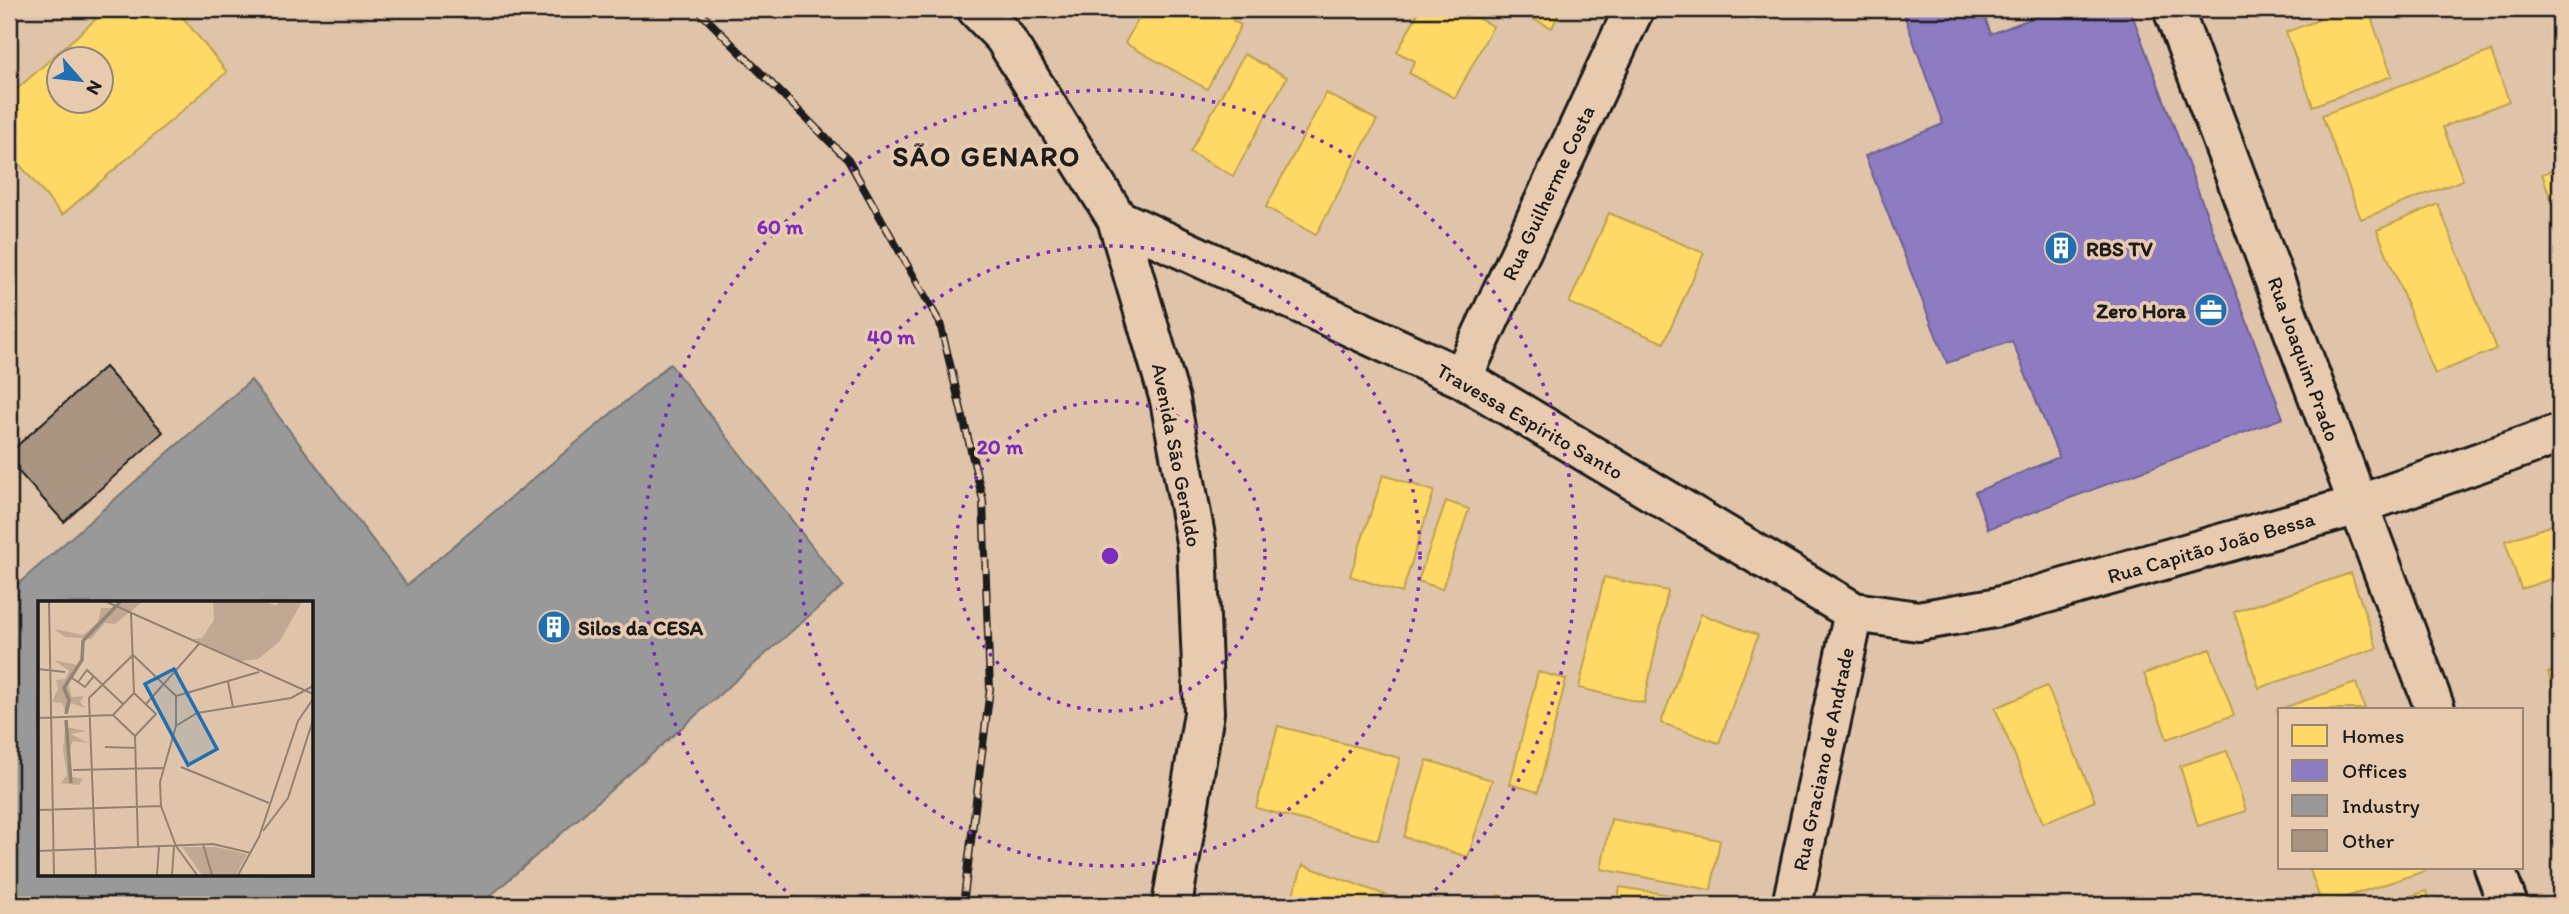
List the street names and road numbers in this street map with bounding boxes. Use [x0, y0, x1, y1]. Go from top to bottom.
street label: Rua Guilherme Costa [1496, 102, 1600, 284]
street label: Rua Joaquim Prado [2263, 273, 2345, 445]
street label: Travessa Espírito Santo [1432, 357, 1628, 485]
street label: Avenida São Geraldo [1147, 361, 1207, 549]
street label: Rua Capitão João Bessa [2104, 505, 2318, 589]
street label: Rua Graciano de Andrade [1787, 645, 1859, 873]

